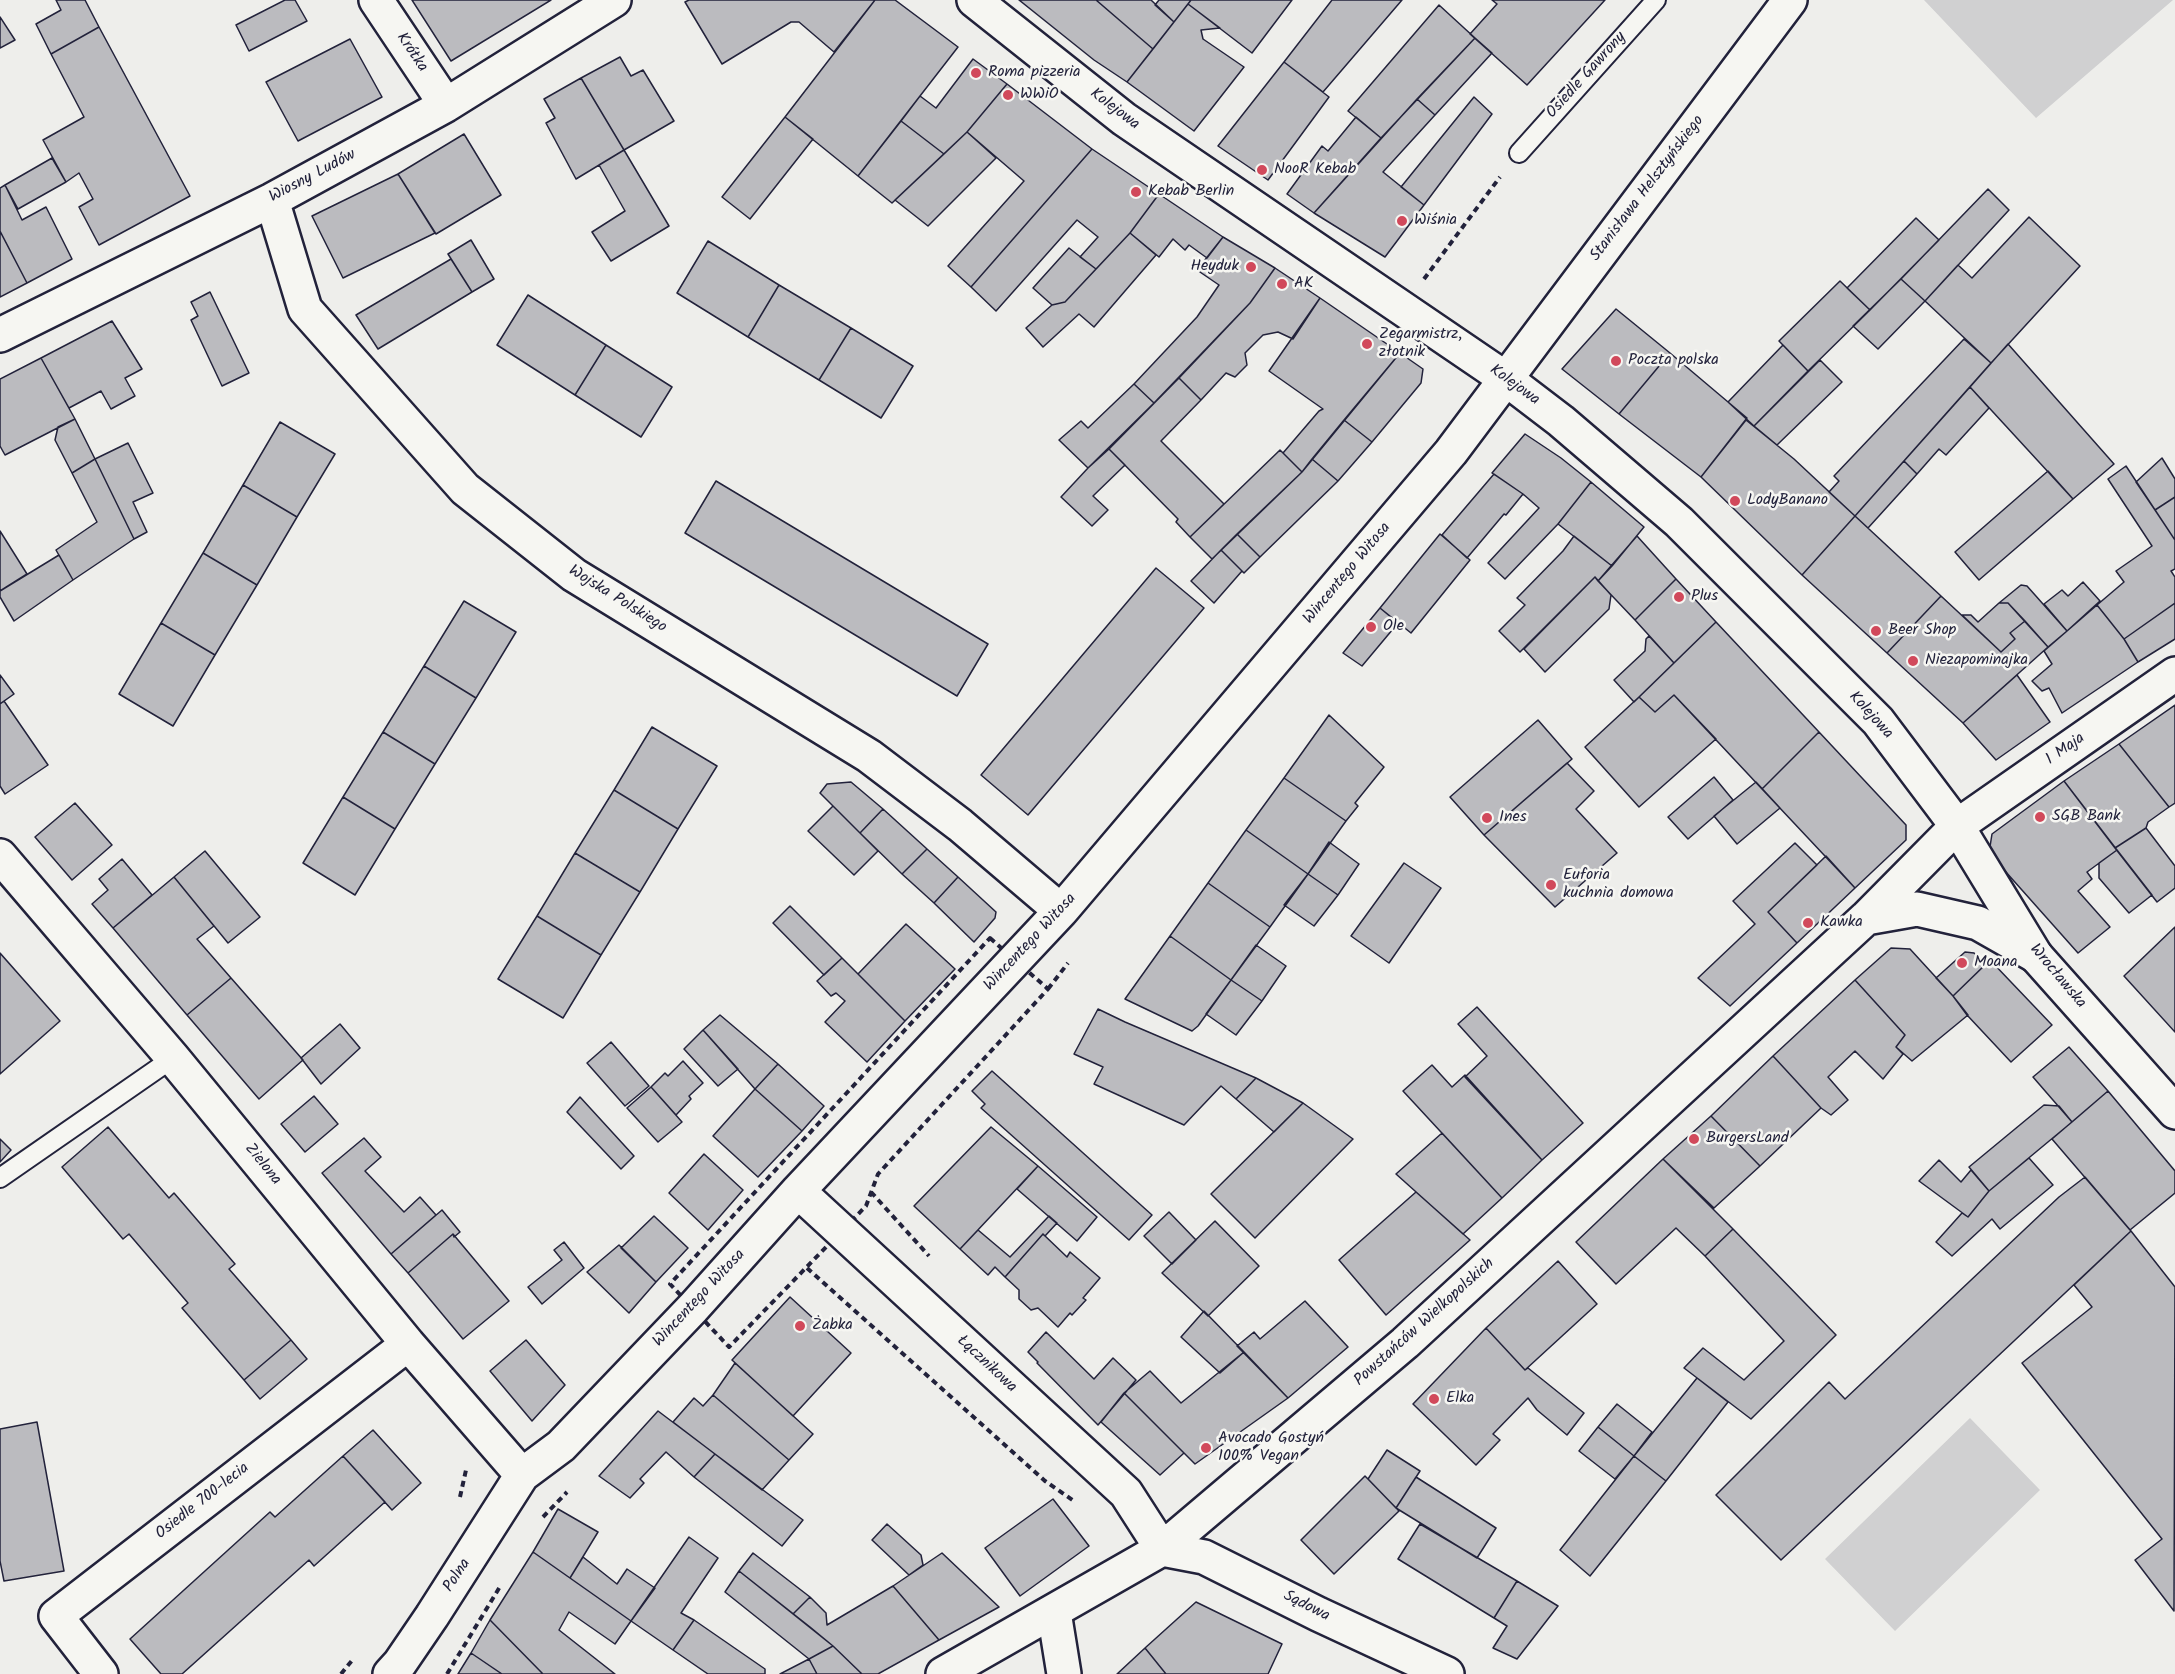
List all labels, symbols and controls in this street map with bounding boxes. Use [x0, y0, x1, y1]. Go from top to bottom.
street label: Osiedle Gawrony [1543, 29, 1631, 123]
street label: Krótka [391, 30, 431, 76]
place label: Roma pizzeria [988, 63, 1081, 83]
marker: Roma pizzeria [969, 66, 983, 80]
place label: WWiO [1020, 85, 1059, 105]
street label: Kolejowa [1085, 85, 1143, 135]
marker: WWiO [1001, 88, 1015, 102]
street label: Stanisława Helsztyńskiego [1587, 112, 1709, 266]
street label: Wiosny Ludów [266, 146, 360, 208]
place label: NooR Kebab [1274, 160, 1356, 180]
marker: NooR Kebab [1255, 163, 1269, 177]
place label: Kebab Berlin [1148, 182, 1234, 202]
marker: Kebab Berlin [1129, 185, 1143, 199]
place label: Wiśnia [1414, 211, 1457, 231]
marker: Wiśnia [1395, 214, 1409, 228]
place label: Heyduk [1190, 257, 1239, 277]
marker: Heyduk [1244, 260, 1258, 274]
place label: AK [1294, 274, 1313, 294]
marker: AK [1275, 277, 1289, 291]
place label: Zegarmistrz, złotnik [1379, 325, 1462, 363]
marker: Zegarmistrz, złotnik [1360, 337, 1374, 351]
place label: Poczta polska [1628, 351, 1719, 371]
marker: Poczta polska [1609, 354, 1623, 368]
street label: Kolejowa [1485, 361, 1543, 411]
place label: LodyBanano [1747, 491, 1828, 511]
marker: LodyBanano [1728, 494, 1742, 508]
street label: Wincentego Witosa [1300, 519, 1396, 629]
street label: Wojska Polskiego [564, 562, 670, 638]
place label: Plus [1691, 587, 1718, 607]
marker: Plus [1672, 590, 1686, 604]
place label: Ole [1383, 617, 1404, 637]
marker: Ole [1364, 620, 1378, 634]
place label: Beer Shop [1888, 621, 1956, 641]
marker: Beer Shop [1869, 624, 1883, 638]
place label: Niezapominajka [1925, 651, 2028, 671]
marker: Niezapominajka [1906, 654, 1920, 668]
street label: Kolejowa [1844, 688, 1896, 744]
street label: 1 Maja [2043, 730, 2089, 770]
place label: SGB Bank [2052, 807, 2121, 827]
place label: Ines [1499, 808, 1527, 828]
marker: SGB Bank [2033, 810, 2047, 824]
marker: Ines [1480, 811, 1494, 825]
place label: Euforia kuchnia domowa [1563, 866, 1674, 904]
marker: Euforia kuchnia domowa [1544, 878, 1558, 892]
street label: Wincentego Witosa [981, 890, 1081, 996]
place label: Kawka [1820, 913, 1863, 933]
marker: Kawka [1801, 916, 1815, 930]
street label: Wrocławska [2025, 941, 2089, 1013]
place label: Moana [1974, 953, 2017, 973]
marker: Moana [1955, 956, 1969, 970]
place label: BurgersLand [1706, 1129, 1789, 1149]
marker: BurgersLand [1687, 1132, 1701, 1146]
street label: Zielona [239, 1140, 285, 1190]
street label: Wincentego Witosa [650, 1246, 750, 1352]
street label: Powstańców Wielkopolskich [1351, 1255, 1499, 1391]
place label: Żabka [812, 1316, 853, 1336]
marker: Żabka [793, 1319, 807, 1333]
street label: Łącznikowa [952, 1332, 1020, 1398]
place label: Elka [1446, 1389, 1474, 1409]
marker: Elka [1427, 1392, 1441, 1406]
place label: Avocado Gostyń 100% Vegan [1218, 1429, 1324, 1467]
marker: Avocado Gostyń 100% Vegan [1199, 1441, 1213, 1455]
street label: Osiedle 700-lecia [152, 1460, 254, 1544]
street label: Polna [440, 1556, 476, 1596]
street label: Sądowa [1280, 1587, 1332, 1627]

